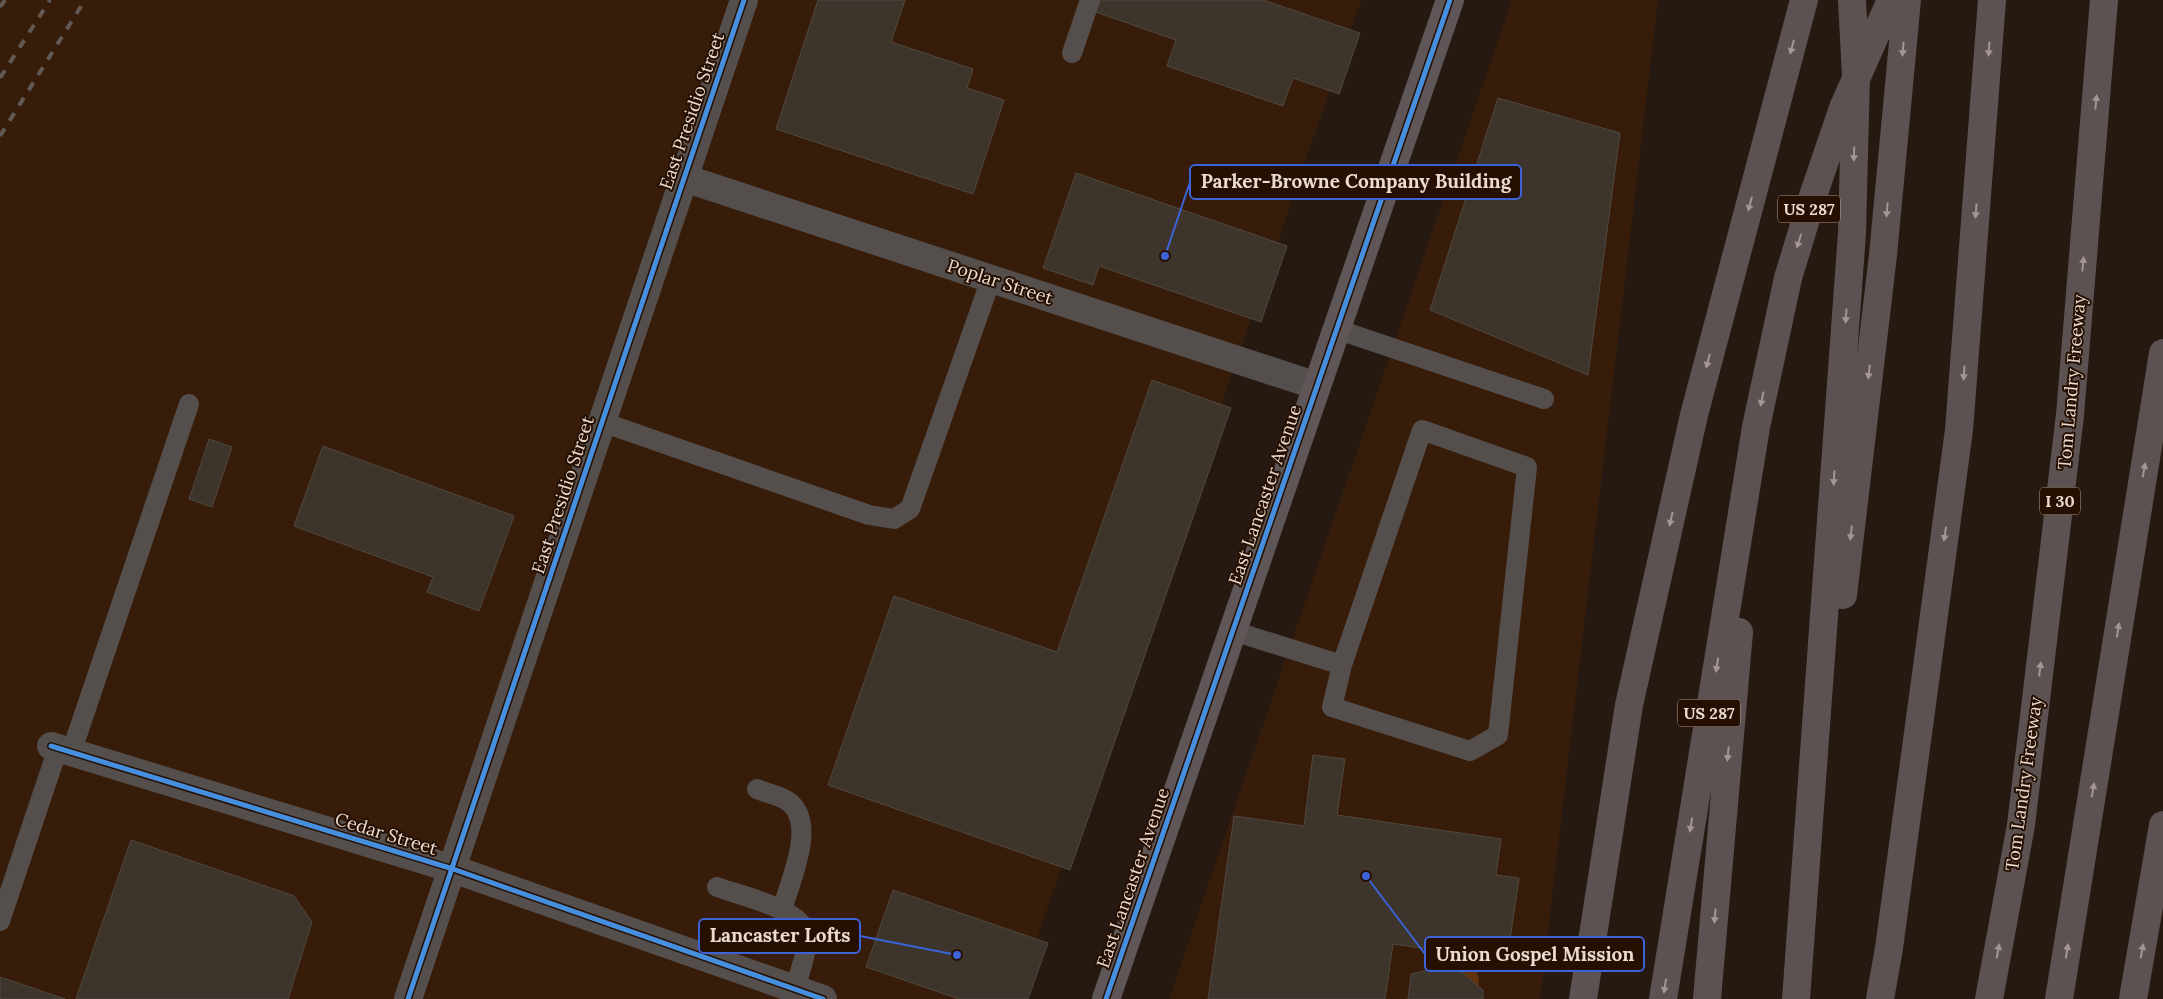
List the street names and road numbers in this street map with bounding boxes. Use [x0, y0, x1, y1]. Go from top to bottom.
street label: East Presidio Street [654, 29, 729, 192]
road number: US 287 [1778, 195, 1840, 222]
street label: Poplar Street [944, 254, 1056, 309]
street label: Tom Landry Freeway [2052, 293, 2091, 470]
street label: East Lancaster Avenue [1223, 402, 1306, 588]
street label: East Presidio Street [526, 413, 599, 577]
road number: I 30 [2040, 488, 2080, 514]
street label: Tom Landry Freeway [2000, 695, 2047, 873]
road number: US 287 [1678, 700, 1740, 726]
street label: East Lancaster Avenue [1091, 785, 1174, 971]
street label: Cedar Street [332, 807, 440, 860]

